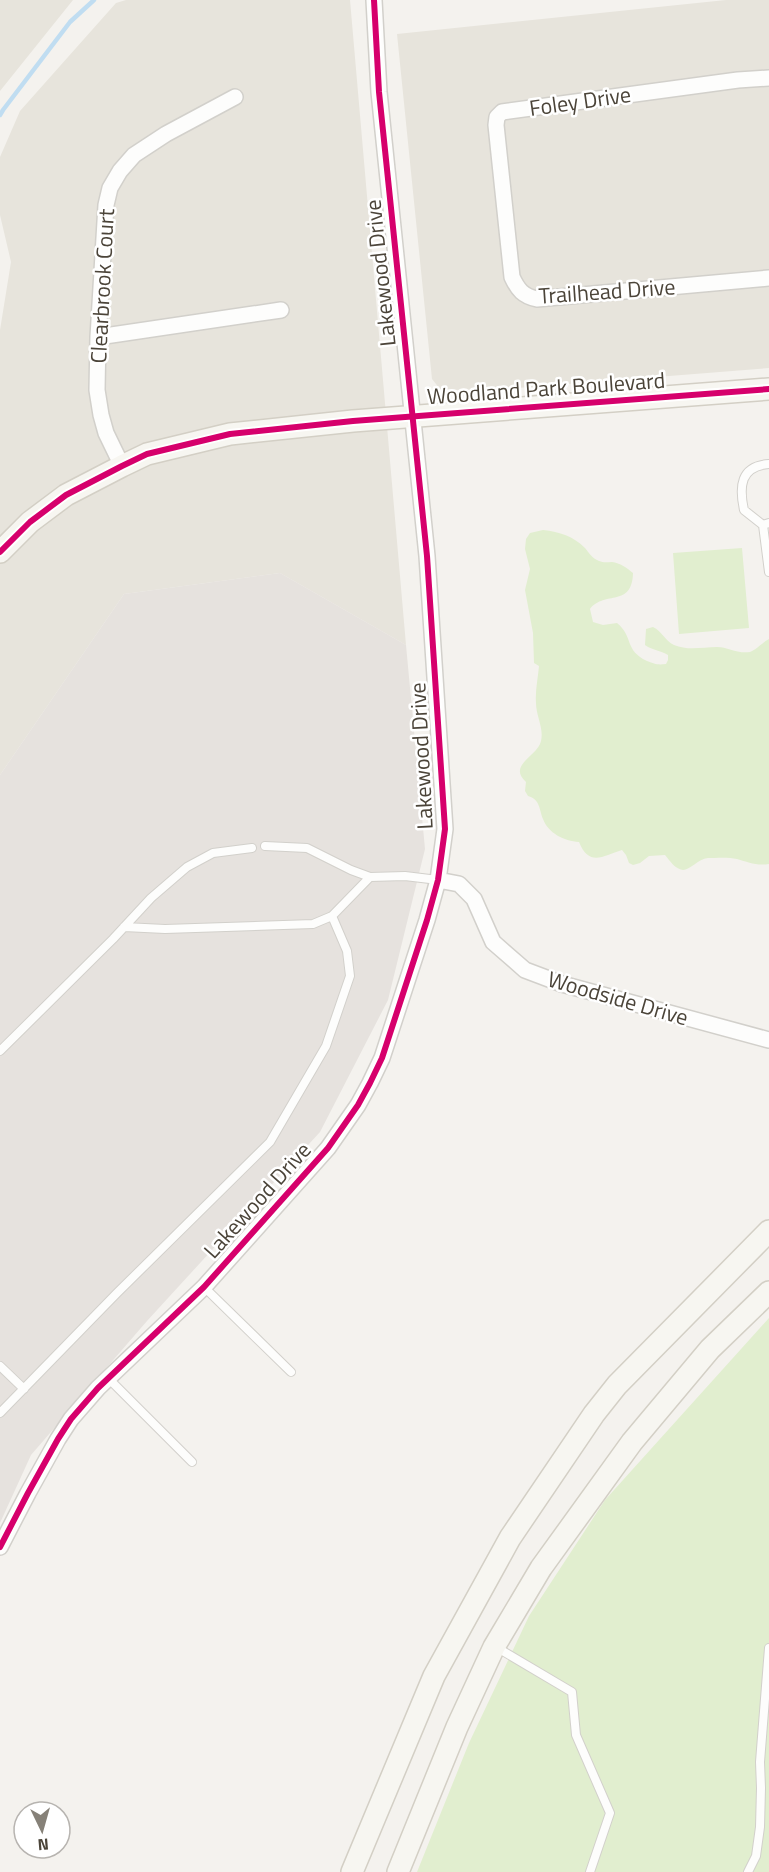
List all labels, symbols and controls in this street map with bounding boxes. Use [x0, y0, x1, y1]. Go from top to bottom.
street label: Foley Drive [527, 77, 633, 125]
street label: Lakewood Drive [355, 198, 405, 348]
street label: Clearbrook Court [81, 208, 123, 364]
street label: Trailhead Drive [538, 269, 676, 313]
street label: Woodland Park Boulevard [426, 363, 666, 413]
street label: Lakewood Drive [400, 682, 442, 830]
street label: Woodside Drive [544, 962, 692, 1034]
street label: Lakewood Drive [195, 1134, 319, 1266]
north arrow [12, 1800, 72, 1860]
text: N [37, 1833, 50, 1857]

